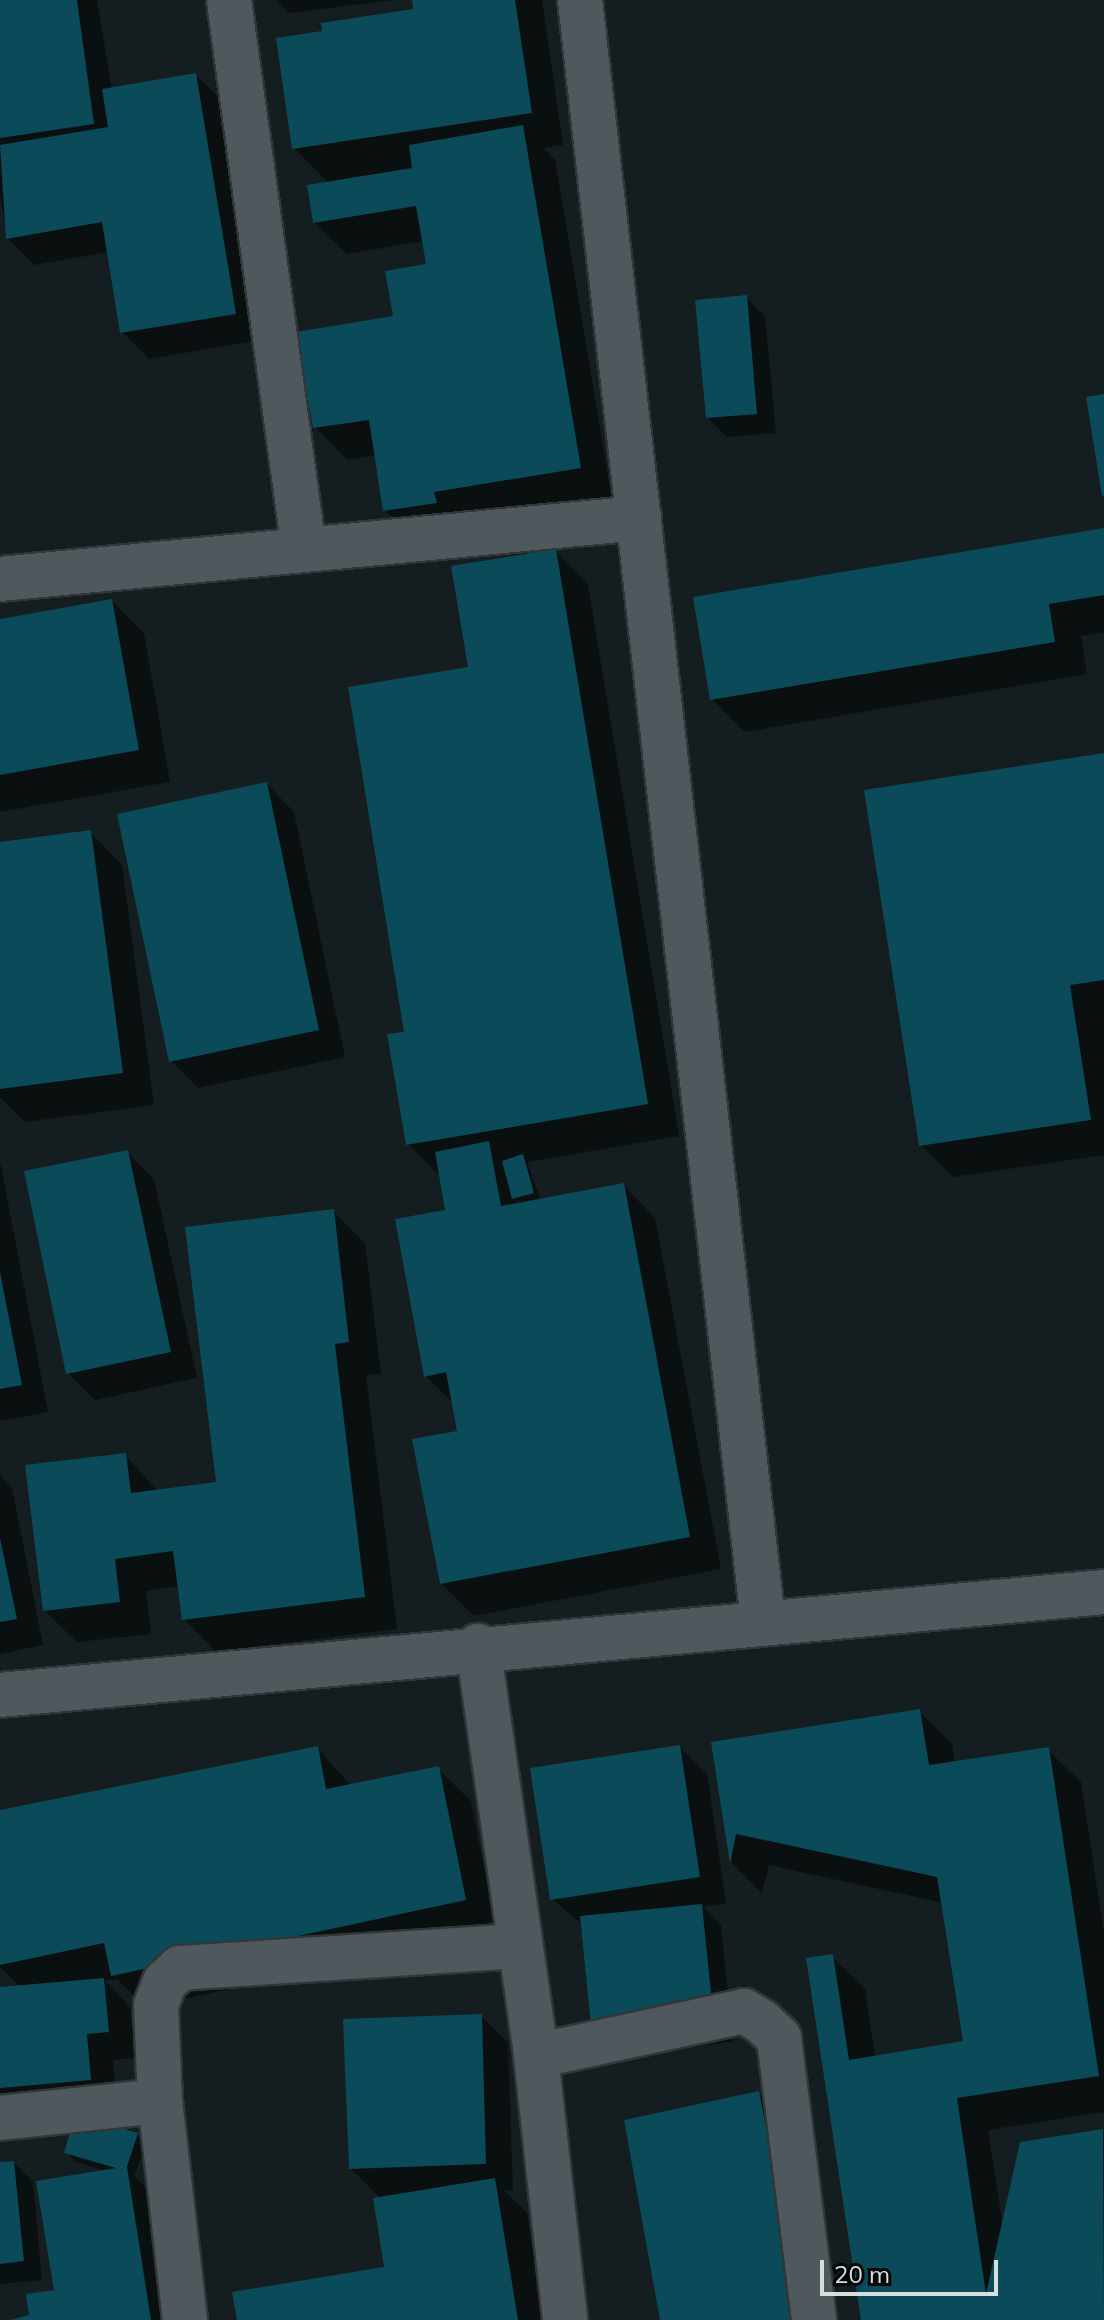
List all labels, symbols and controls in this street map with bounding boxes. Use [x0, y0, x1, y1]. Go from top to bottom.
scale bar [824, 2244, 1002, 2294]
text: 20 m [834, 2259, 890, 2289]

